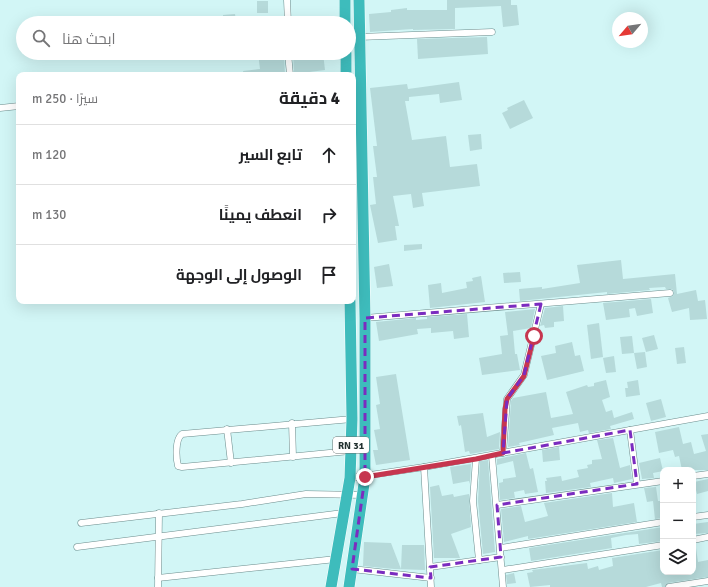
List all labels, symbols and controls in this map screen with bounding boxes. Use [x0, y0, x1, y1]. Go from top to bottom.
north arrow [612, 12, 648, 48]
search box [16, 16, 356, 60]
icon: search [30, 27, 52, 49]
text: ابحث هنا [62, 30, 115, 48]
text: 4 دقيقة [279, 88, 340, 109]
text: سيرًا · 250 m [32, 91, 98, 107]
icon: ahead [318, 144, 340, 166]
text: تابع السير [239, 146, 302, 164]
text: 120 m [32, 147, 66, 163]
icon: right [318, 204, 340, 226]
text: انعطف يمينًا [219, 206, 302, 224]
text: 130 m [32, 207, 66, 223]
icon: arrive [318, 264, 340, 286]
text: الوصول إلى الوجهة [176, 266, 302, 284]
route start [525, 327, 543, 345]
road number: RN 31 [333, 437, 369, 453]
map controls [660, 467, 696, 575]
button: + [660, 467, 696, 503]
route end [356, 468, 374, 486]
button: − [660, 503, 696, 539]
button: layers [660, 539, 696, 575]

